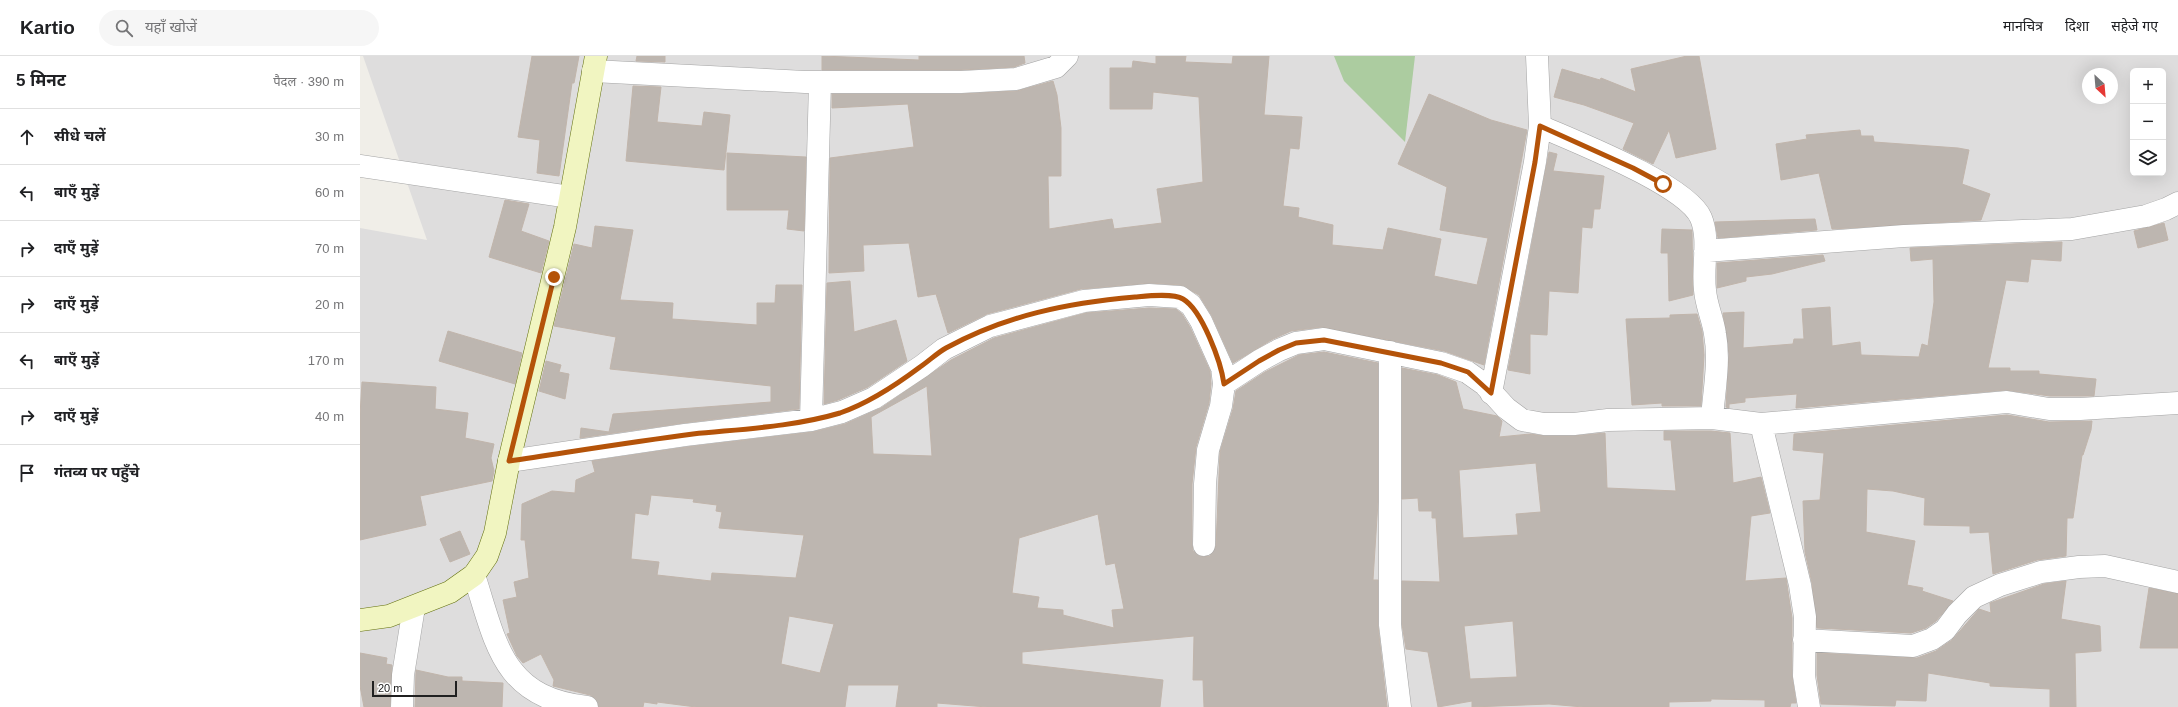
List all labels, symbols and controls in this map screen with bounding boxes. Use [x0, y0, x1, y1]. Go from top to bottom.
search box [99, 10, 379, 46]
text: Kartio [20, 17, 75, 38]
icon: search [113, 17, 135, 39]
text: यहाँ खोजें [145, 18, 197, 35]
text: मानचित्र [2003, 18, 2043, 34]
text: दिशा [2065, 18, 2089, 34]
text: सहेजे गए [2111, 18, 2158, 34]
north arrow [2082, 68, 2118, 104]
map controls [2130, 68, 2166, 176]
button: + [2130, 68, 2166, 104]
text: 5 मिनट [16, 71, 66, 90]
text: पैदल · 390 m [273, 74, 344, 89]
button: − [2130, 104, 2166, 140]
icon: ahead [16, 126, 38, 148]
text: सीधे चलें [54, 127, 105, 144]
text: 30 m [315, 129, 344, 144]
button: layers [2130, 140, 2166, 176]
route start [1654, 175, 1672, 193]
icon: left [16, 182, 38, 204]
text: बाएँ मुड़ें [54, 183, 99, 200]
text: 60 m [315, 185, 344, 200]
icon: right [16, 238, 38, 260]
text: दाएँ मुड़ें [54, 239, 98, 256]
text: 70 m [315, 241, 344, 256]
route end [545, 268, 563, 286]
icon: right [16, 294, 38, 316]
text: दाएँ मुड़ें [54, 295, 98, 312]
text: 20 m [315, 297, 344, 312]
icon: left [16, 350, 38, 372]
text: बाएँ मुड़ें [54, 351, 99, 368]
text: 170 m [308, 353, 344, 368]
icon: right [16, 406, 38, 428]
text: दाएँ मुड़ें [54, 407, 98, 424]
text: 40 m [315, 409, 344, 424]
icon: arrive [16, 462, 38, 484]
text: गंतव्य पर पहुँचे [54, 463, 139, 480]
scale bar [372, 679, 457, 698]
text: 20 m [378, 682, 402, 694]

